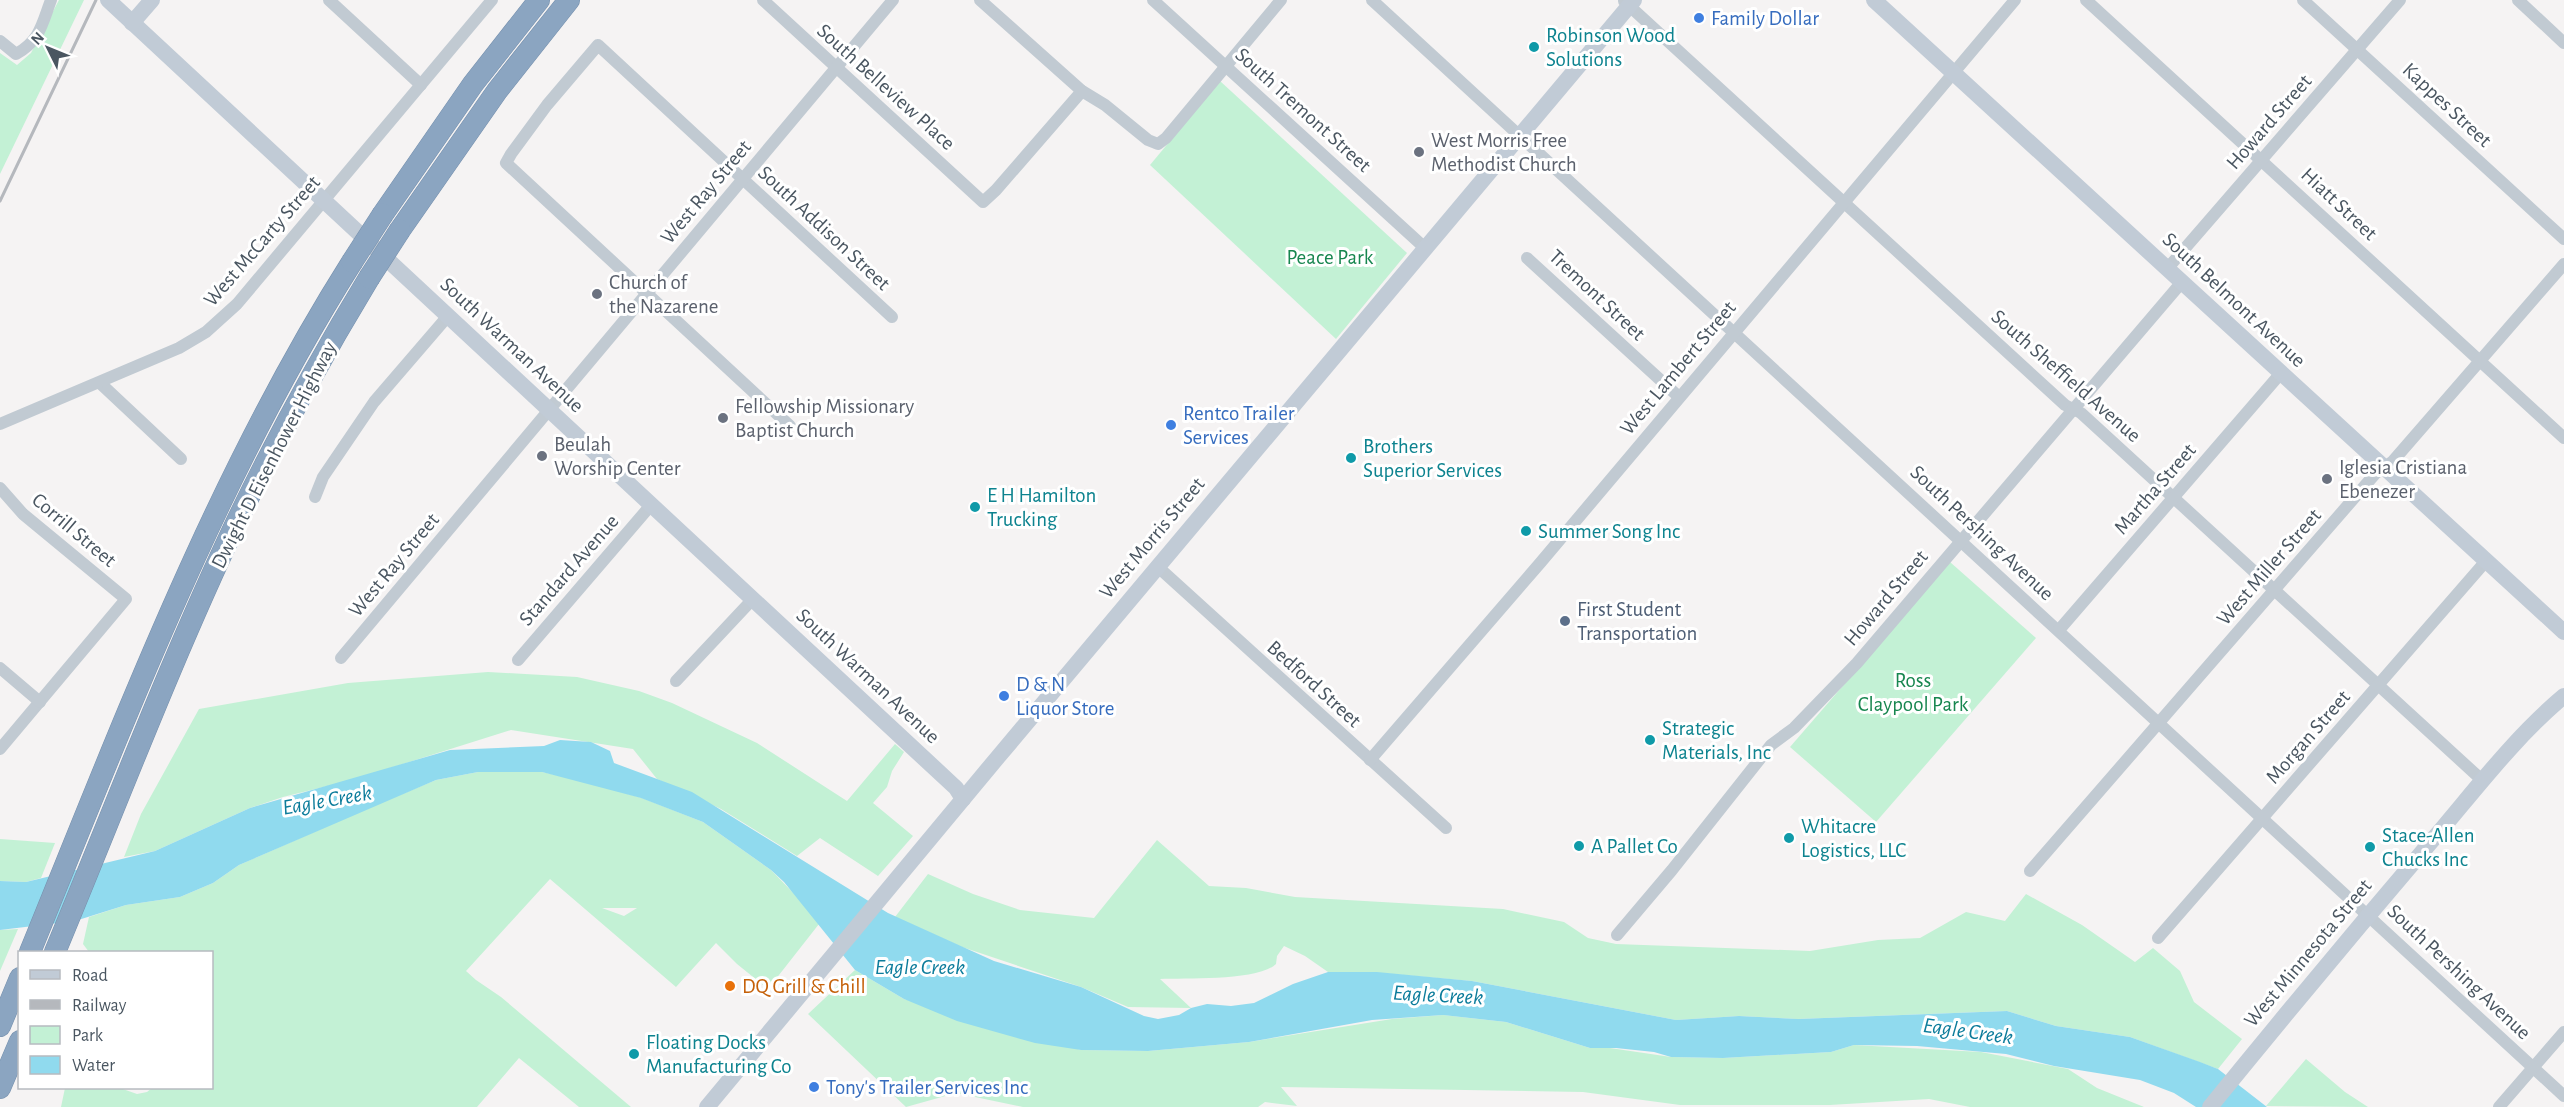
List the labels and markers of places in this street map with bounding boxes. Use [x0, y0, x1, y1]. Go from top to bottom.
place label: Family Dollar [1711, 8, 1819, 29]
marker: Family Dollar [1692, 11, 1706, 25]
place label: Robinson Wood Solutions [1546, 25, 1676, 70]
marker: Robinson Wood Solutions [1527, 40, 1541, 54]
place label: West Morris Free Methodist Church [1431, 130, 1577, 175]
marker: West Morris Free Methodist Church [1412, 145, 1426, 159]
place label: Church of the Nazarene [609, 272, 719, 317]
marker: Church of the Nazarene [590, 287, 604, 301]
place label: Fellowship Missionary Baptist Church [735, 396, 914, 441]
place label: Rentco Trailer Services [1183, 403, 1295, 448]
marker: Fellowship Missionary Baptist Church [716, 411, 730, 425]
marker: Rentco Trailer Services [1164, 418, 1178, 432]
place label: Beulah Worship Center [554, 434, 681, 479]
place label: Brothers Superior Services [1363, 436, 1502, 481]
marker: Beulah Worship Center [535, 449, 549, 463]
marker: Brothers Superior Services [1344, 451, 1358, 465]
place label: Iglesia Cristiana Ebenezer [2339, 457, 2467, 502]
marker: Iglesia Cristiana Ebenezer [2320, 472, 2334, 486]
place label: E H Hamilton Trucking [987, 485, 1096, 530]
marker: E H Hamilton Trucking [968, 500, 982, 514]
place label: Summer Song Inc [1538, 521, 1680, 542]
marker: Summer Song Inc [1519, 524, 1533, 538]
place label: First Student Transportation [1577, 599, 1697, 644]
marker: First Student Transportation [1558, 614, 1572, 628]
place label: D & N Liquor Store [1016, 674, 1114, 719]
marker: D & N Liquor Store [997, 689, 1011, 703]
place label: Strategic Materials, Inc [1662, 718, 1771, 763]
marker: Strategic Materials, Inc [1643, 733, 1657, 747]
place label: Whitacre Logistics, LLC [1801, 816, 1906, 861]
place label: Stace-Allen Chucks Inc [2382, 825, 2474, 870]
marker: Whitacre Logistics, LLC [1782, 831, 1796, 845]
place label: A Pallet Co [1591, 836, 1678, 857]
marker: A Pallet Co [1572, 839, 1586, 853]
marker: Stace-Allen Chucks Inc [2363, 840, 2377, 854]
place label: DQ Grill & Chill [742, 976, 866, 997]
marker: DQ Grill & Chill [723, 979, 737, 993]
place label: Floating Docks Manufacturing Co [646, 1032, 792, 1077]
marker: Floating Docks Manufacturing Co [627, 1047, 641, 1061]
place label: Tony's Trailer Services Inc [826, 1077, 1028, 1098]
marker: Tony's Trailer Services Inc [807, 1080, 821, 1094]

